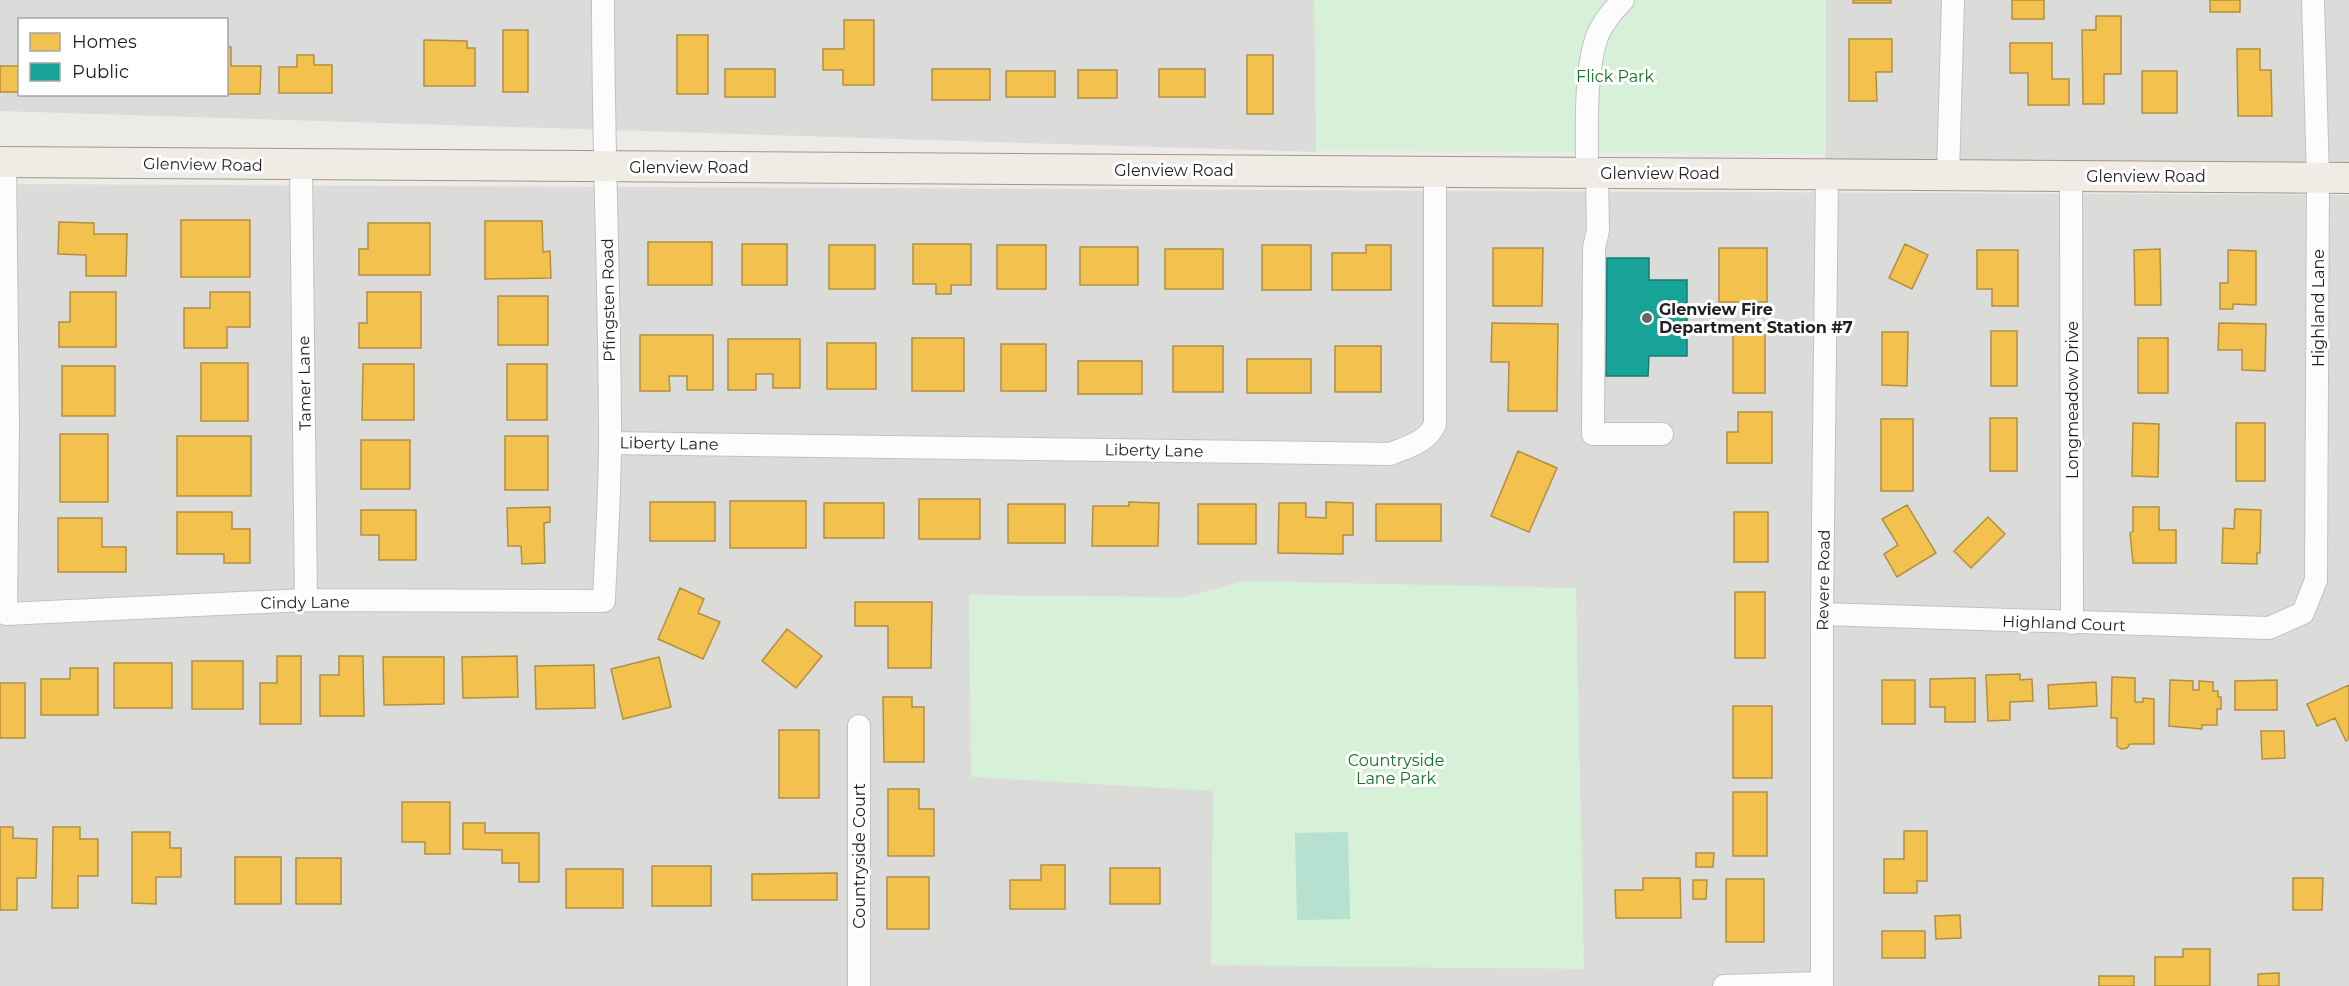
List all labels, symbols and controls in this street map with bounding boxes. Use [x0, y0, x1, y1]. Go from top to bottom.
legend [18, 18, 228, 96]
text: Homes [72, 31, 137, 53]
text: Public [72, 61, 129, 83]
park label: Flick Park [1576, 67, 1654, 86]
street label: Glenview Road [143, 154, 263, 175]
street label: Glenview Road [629, 158, 749, 177]
street label: Glenview Road [1114, 161, 1234, 180]
street label: Glenview Road [1600, 164, 1720, 183]
street label: Glenview Road [2086, 167, 2206, 186]
street label: Pfingsten Road [598, 238, 619, 362]
street label: Highland Lane [2309, 249, 2328, 367]
place label: Glenview Fire Department Station #7 [1659, 300, 1853, 337]
marker: Glenview Fire Department Station #7 [1640, 311, 1654, 325]
street label: Longmeadow Drive [2063, 321, 2082, 479]
street label: Tamer Lane [294, 335, 315, 431]
street label: Liberty Lane [619, 433, 719, 454]
street label: Liberty Lane [1104, 440, 1204, 461]
street label: Revere Road [1813, 529, 1834, 631]
street label: Cindy Lane [260, 592, 350, 613]
street label: Highland Court [2002, 612, 2127, 635]
park label: Countryside Lane Park [1348, 751, 1444, 788]
street label: Countryside Court [850, 783, 869, 929]

